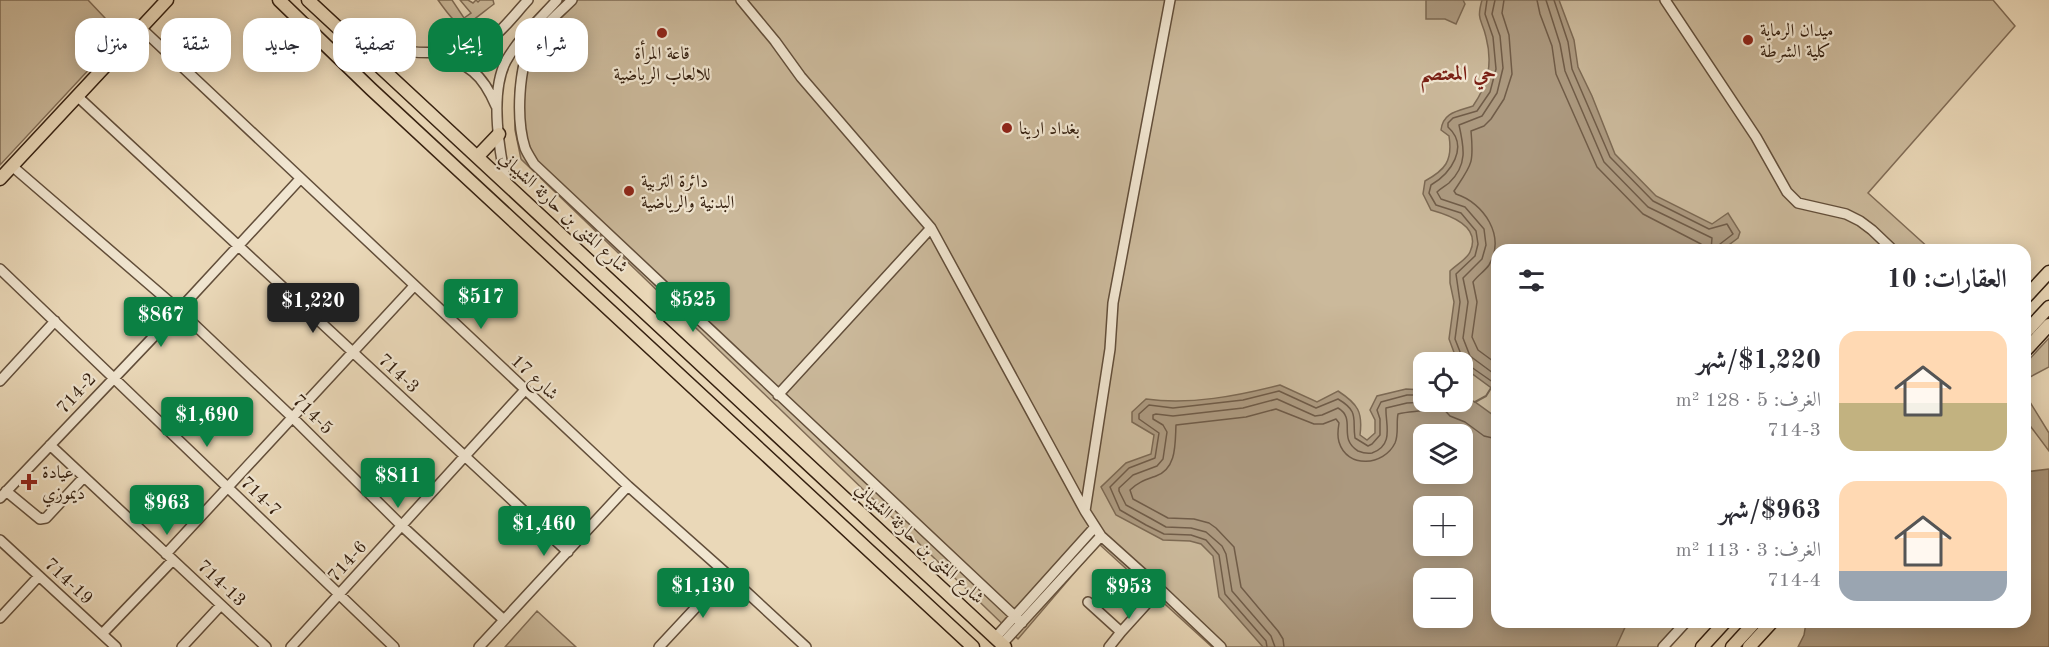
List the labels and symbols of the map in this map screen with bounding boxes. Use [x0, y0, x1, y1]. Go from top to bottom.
place label: ميدان الرماية كلية الشرطة [1760, 22, 1834, 63]
marker: قاعة المرأة للالعاب الرياضية [655, 26, 669, 40]
marker: ميدان الرماية كلية الشرطة [1741, 33, 1755, 47]
place label: قاعة المرأة للالعاب الرياضية [614, 40, 710, 85]
district label: حي المعتصم [1420, 64, 1496, 93]
place label: بغداد ارينا [1019, 120, 1080, 140]
marker: بغداد ارينا [1000, 121, 1014, 135]
street label: شارع المثنى بن حارثة الشيباني [492, 149, 631, 280]
place label: دائرة التربية البدنية والرياضية [641, 173, 735, 213]
marker: دائرة التربية البدنية والرياضية [622, 184, 636, 198]
pin: $517 [445, 279, 517, 330]
pin: $525 [657, 282, 729, 333]
pin: $1,220 [264, 283, 362, 334]
pin: $867 [125, 297, 197, 348]
street label: 714-3 [374, 351, 422, 397]
street label: شارع 17 [504, 352, 561, 407]
street label: 714-2 [54, 370, 100, 418]
street label: 714-5 [289, 391, 336, 438]
pin: $1,690 [158, 397, 256, 448]
pin: $811 [362, 458, 434, 509]
place label: عيادة ديموزي [42, 464, 85, 508]
marker: عيادة ديموزي [20, 473, 38, 491]
street label: 714-7 [237, 473, 284, 520]
street label: شارع المثنى بن حارثة الشيباني [848, 480, 987, 611]
pin: $963 [131, 485, 203, 536]
pin: $1,460 [495, 506, 593, 557]
street label: 714-6 [325, 538, 371, 586]
street label: 714-19 [41, 555, 96, 608]
street label: 714-13 [194, 557, 249, 610]
pin: $1,130 [654, 568, 752, 619]
pin: $953 [1093, 569, 1165, 620]

